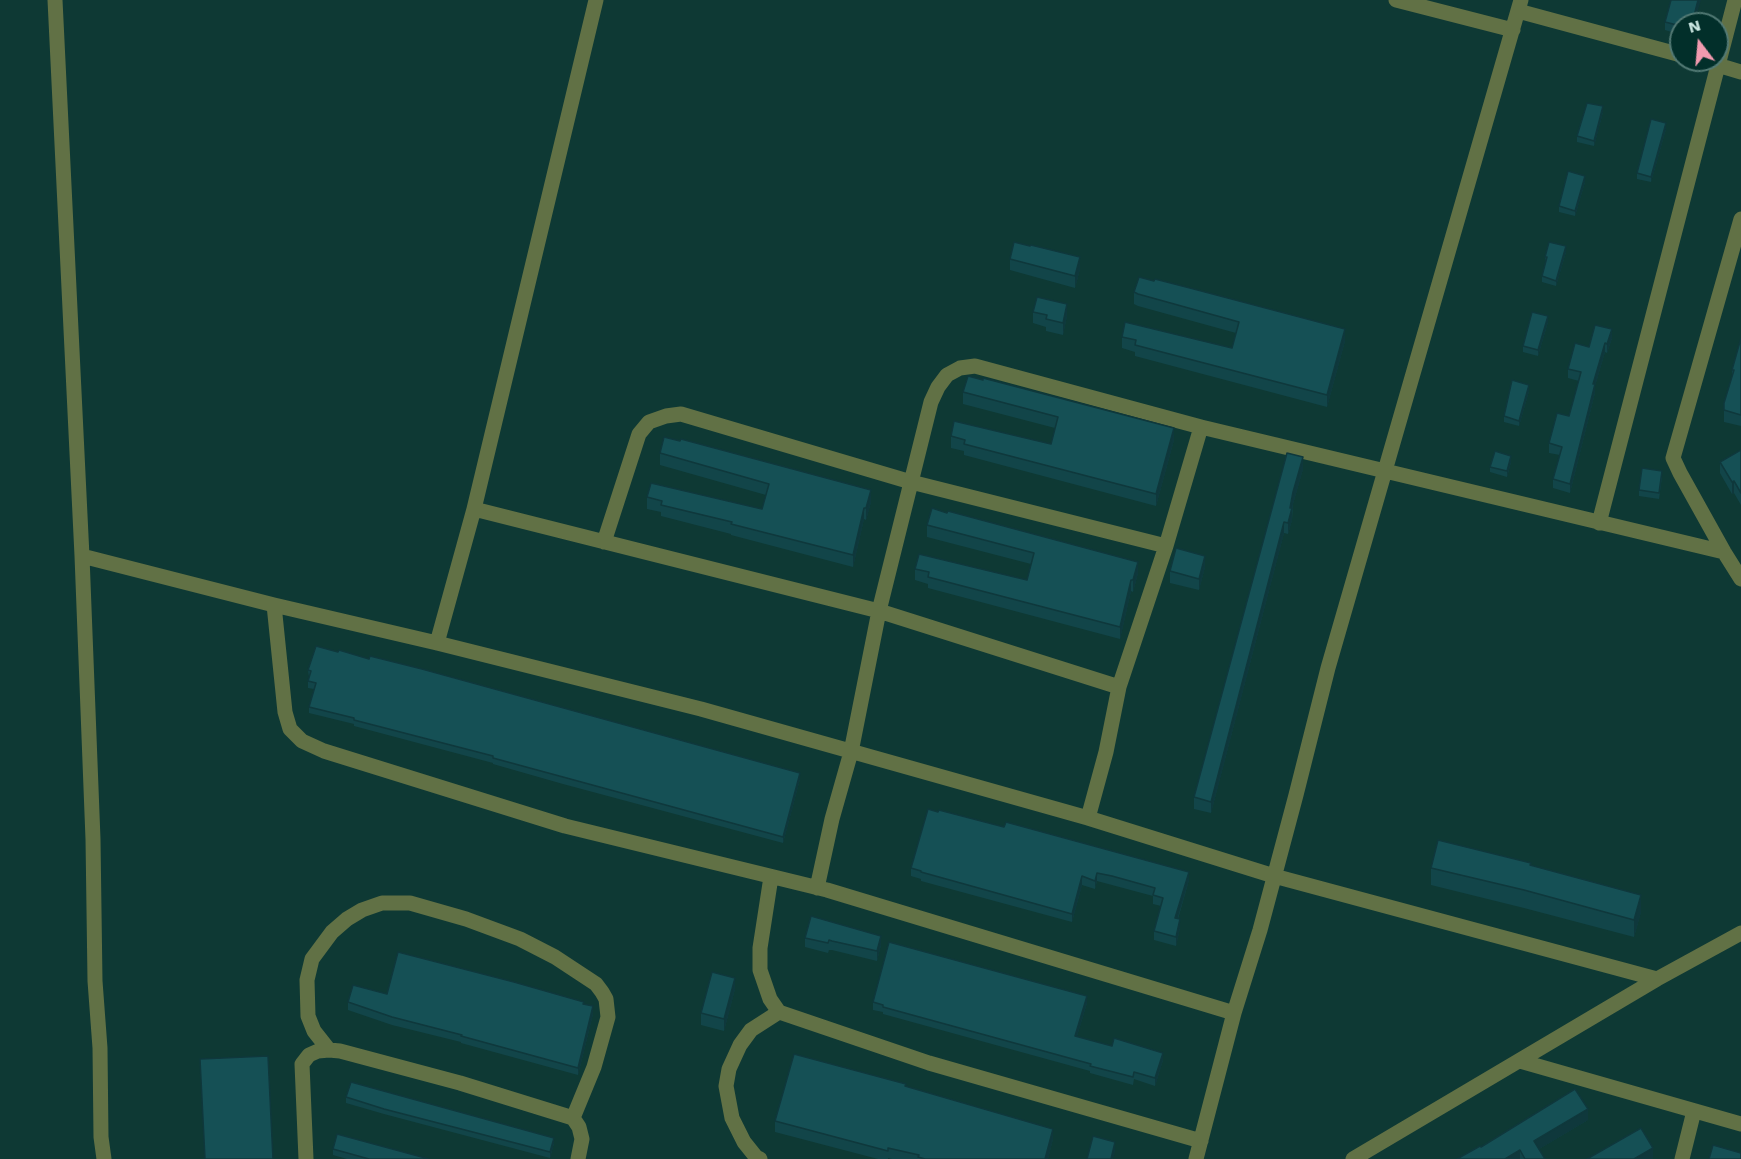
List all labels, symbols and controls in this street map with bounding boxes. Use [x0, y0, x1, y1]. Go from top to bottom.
north arrow [1669, 12, 1729, 72]
text: N [1686, 15, 1703, 37]

